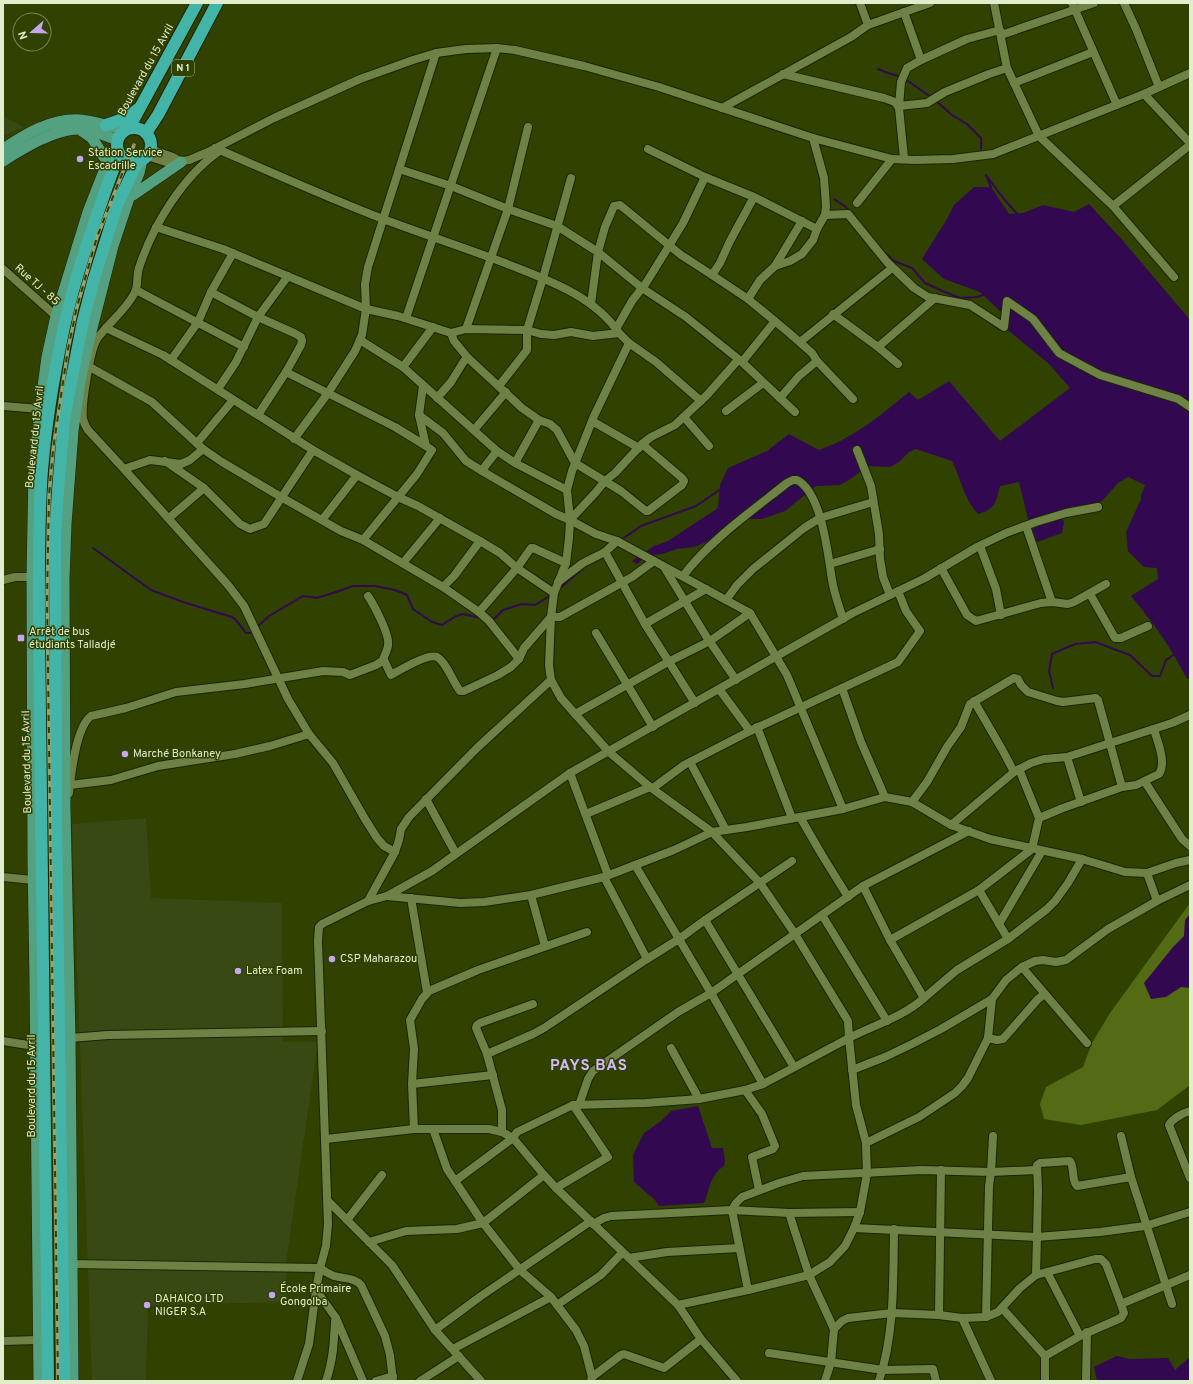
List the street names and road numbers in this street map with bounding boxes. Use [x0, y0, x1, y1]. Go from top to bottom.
street label: Boulevard du 15 Avril [115, 22, 177, 118]
road number: N 1 [172, 60, 194, 76]
street label: Rue TJ - 85 [12, 261, 63, 309]
street label: Boulevard du 15 Avril [23, 385, 47, 489]
street label: Boulevard du 15 Avril [19, 710, 35, 814]
street label: Boulevard du 15 Avril [25, 1035, 39, 1137]

